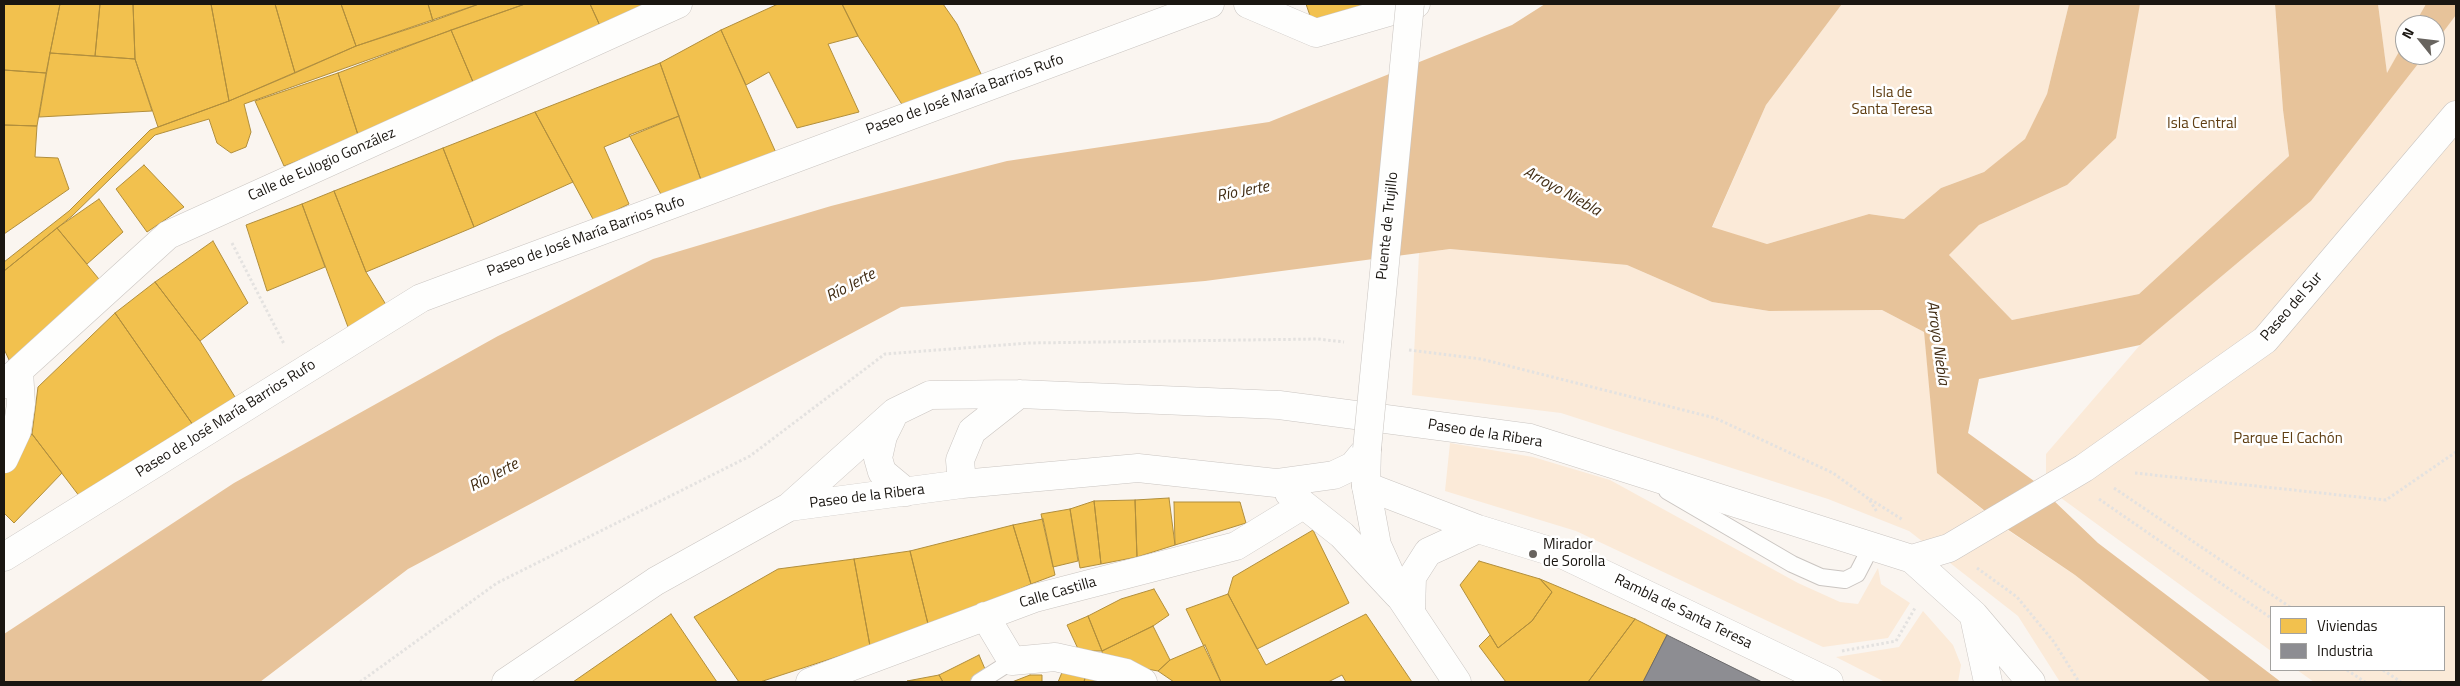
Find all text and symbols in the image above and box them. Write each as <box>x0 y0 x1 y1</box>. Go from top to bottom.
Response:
north arrow <box>2395 15 2445 65</box>
text: N <box>2396 24 2419 42</box>
street label: Paseo de José María Barrios Rufo <box>864 51 1066 139</box>
park label: Isla de Santa Teresa <box>1852 84 1932 119</box>
park label: Isla Central <box>2167 115 2237 133</box>
street label: Calle de Eulogio González <box>246 124 398 206</box>
water label: Arroyo Niebla <box>1520 163 1604 221</box>
street label: Puente de Trujillo <box>1373 171 1403 281</box>
water label: Río Jerte <box>1215 178 1271 206</box>
street label: Paseo de José María Barrios Rufo <box>485 193 687 281</box>
water label: Río Jerte <box>823 265 879 307</box>
street label: Paseo del Sur <box>2257 269 2327 345</box>
water label: Arroyo Niebla <box>1922 299 1952 387</box>
street label: Paseo de José María Barrios Rufo <box>133 356 319 482</box>
street label: Paseo de la Ribera <box>1426 416 1544 452</box>
park label: Parque El Cachón <box>2233 430 2343 448</box>
water label: Río Jerte <box>466 455 522 497</box>
street label: Paseo de la Ribera <box>808 481 926 513</box>
place label: Mirador de Sorolla <box>1543 536 1605 571</box>
marker: Mirador de Sorolla <box>1527 548 1539 560</box>
street label: Rambla de Santa Teresa <box>1611 571 1755 653</box>
street label: Calle Castilla <box>1017 573 1099 613</box>
legend <box>2270 606 2445 671</box>
text: Viviendas <box>2317 614 2378 637</box>
text: Industria <box>2317 639 2373 662</box>

